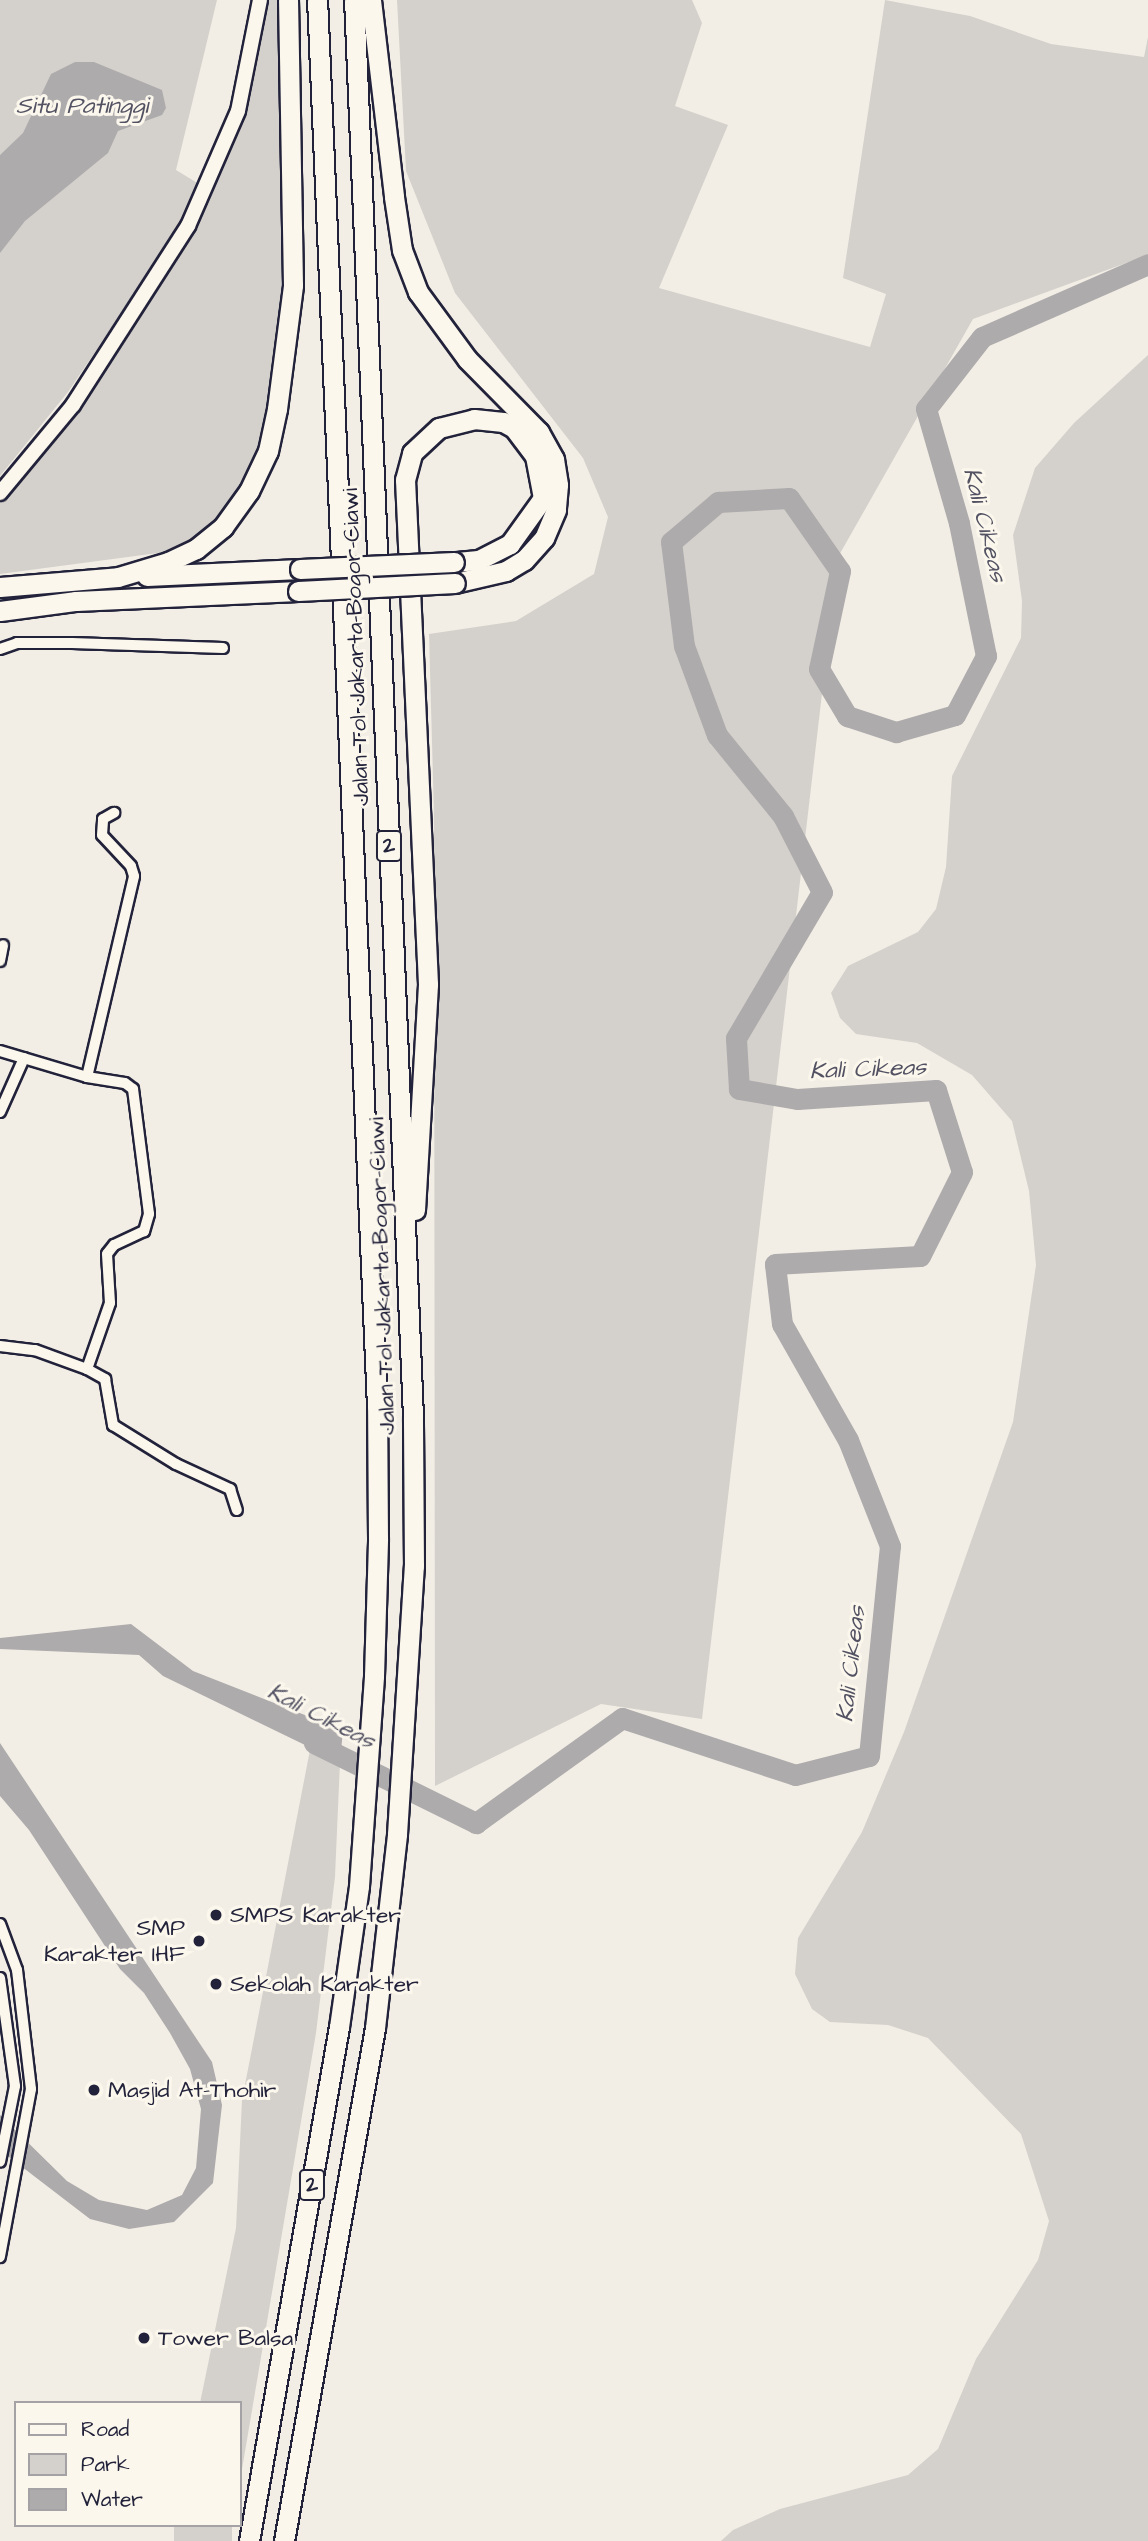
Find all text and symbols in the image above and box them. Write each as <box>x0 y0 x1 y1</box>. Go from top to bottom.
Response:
water label: Situ Patinggi <box>16 93 148 121</box>
water label: Kali Cikeas <box>956 465 1012 585</box>
street label: Jalan Tol Jakarta–Bogor–Ciawi <box>337 488 375 806</box>
road number: 2 <box>375 828 403 864</box>
water label: Kali Cikeas <box>809 1054 927 1086</box>
street label: Jalan Tol Jakarta–Bogor–Ciawi <box>363 1117 401 1435</box>
water label: Kali Cikeas <box>832 1605 872 1723</box>
water label: Kali Cikeas <box>263 1678 379 1756</box>
place label: SMPS Karakter <box>230 1901 401 1929</box>
marker: SMPS Karakter <box>208 1907 224 1923</box>
place label: SMP Karakter IHF <box>44 1914 185 1968</box>
marker: SMP Karakter IHF <box>191 1933 207 1949</box>
place label: Sekolah Karakter <box>230 1970 419 1998</box>
marker: Sekolah Karakter <box>208 1976 224 1992</box>
place label: Masjid At-Thohir <box>108 2076 276 2104</box>
marker: Masjid At-Thohir <box>86 2082 102 2098</box>
road number: 2 <box>298 2168 326 2202</box>
place label: Tower Balsa <box>158 2324 293 2352</box>
marker: Tower Balsa <box>136 2330 152 2346</box>
legend <box>14 2401 242 2527</box>
text: Road <box>81 2415 129 2444</box>
text: Park <box>81 2450 130 2479</box>
text: Water <box>81 2485 143 2514</box>

